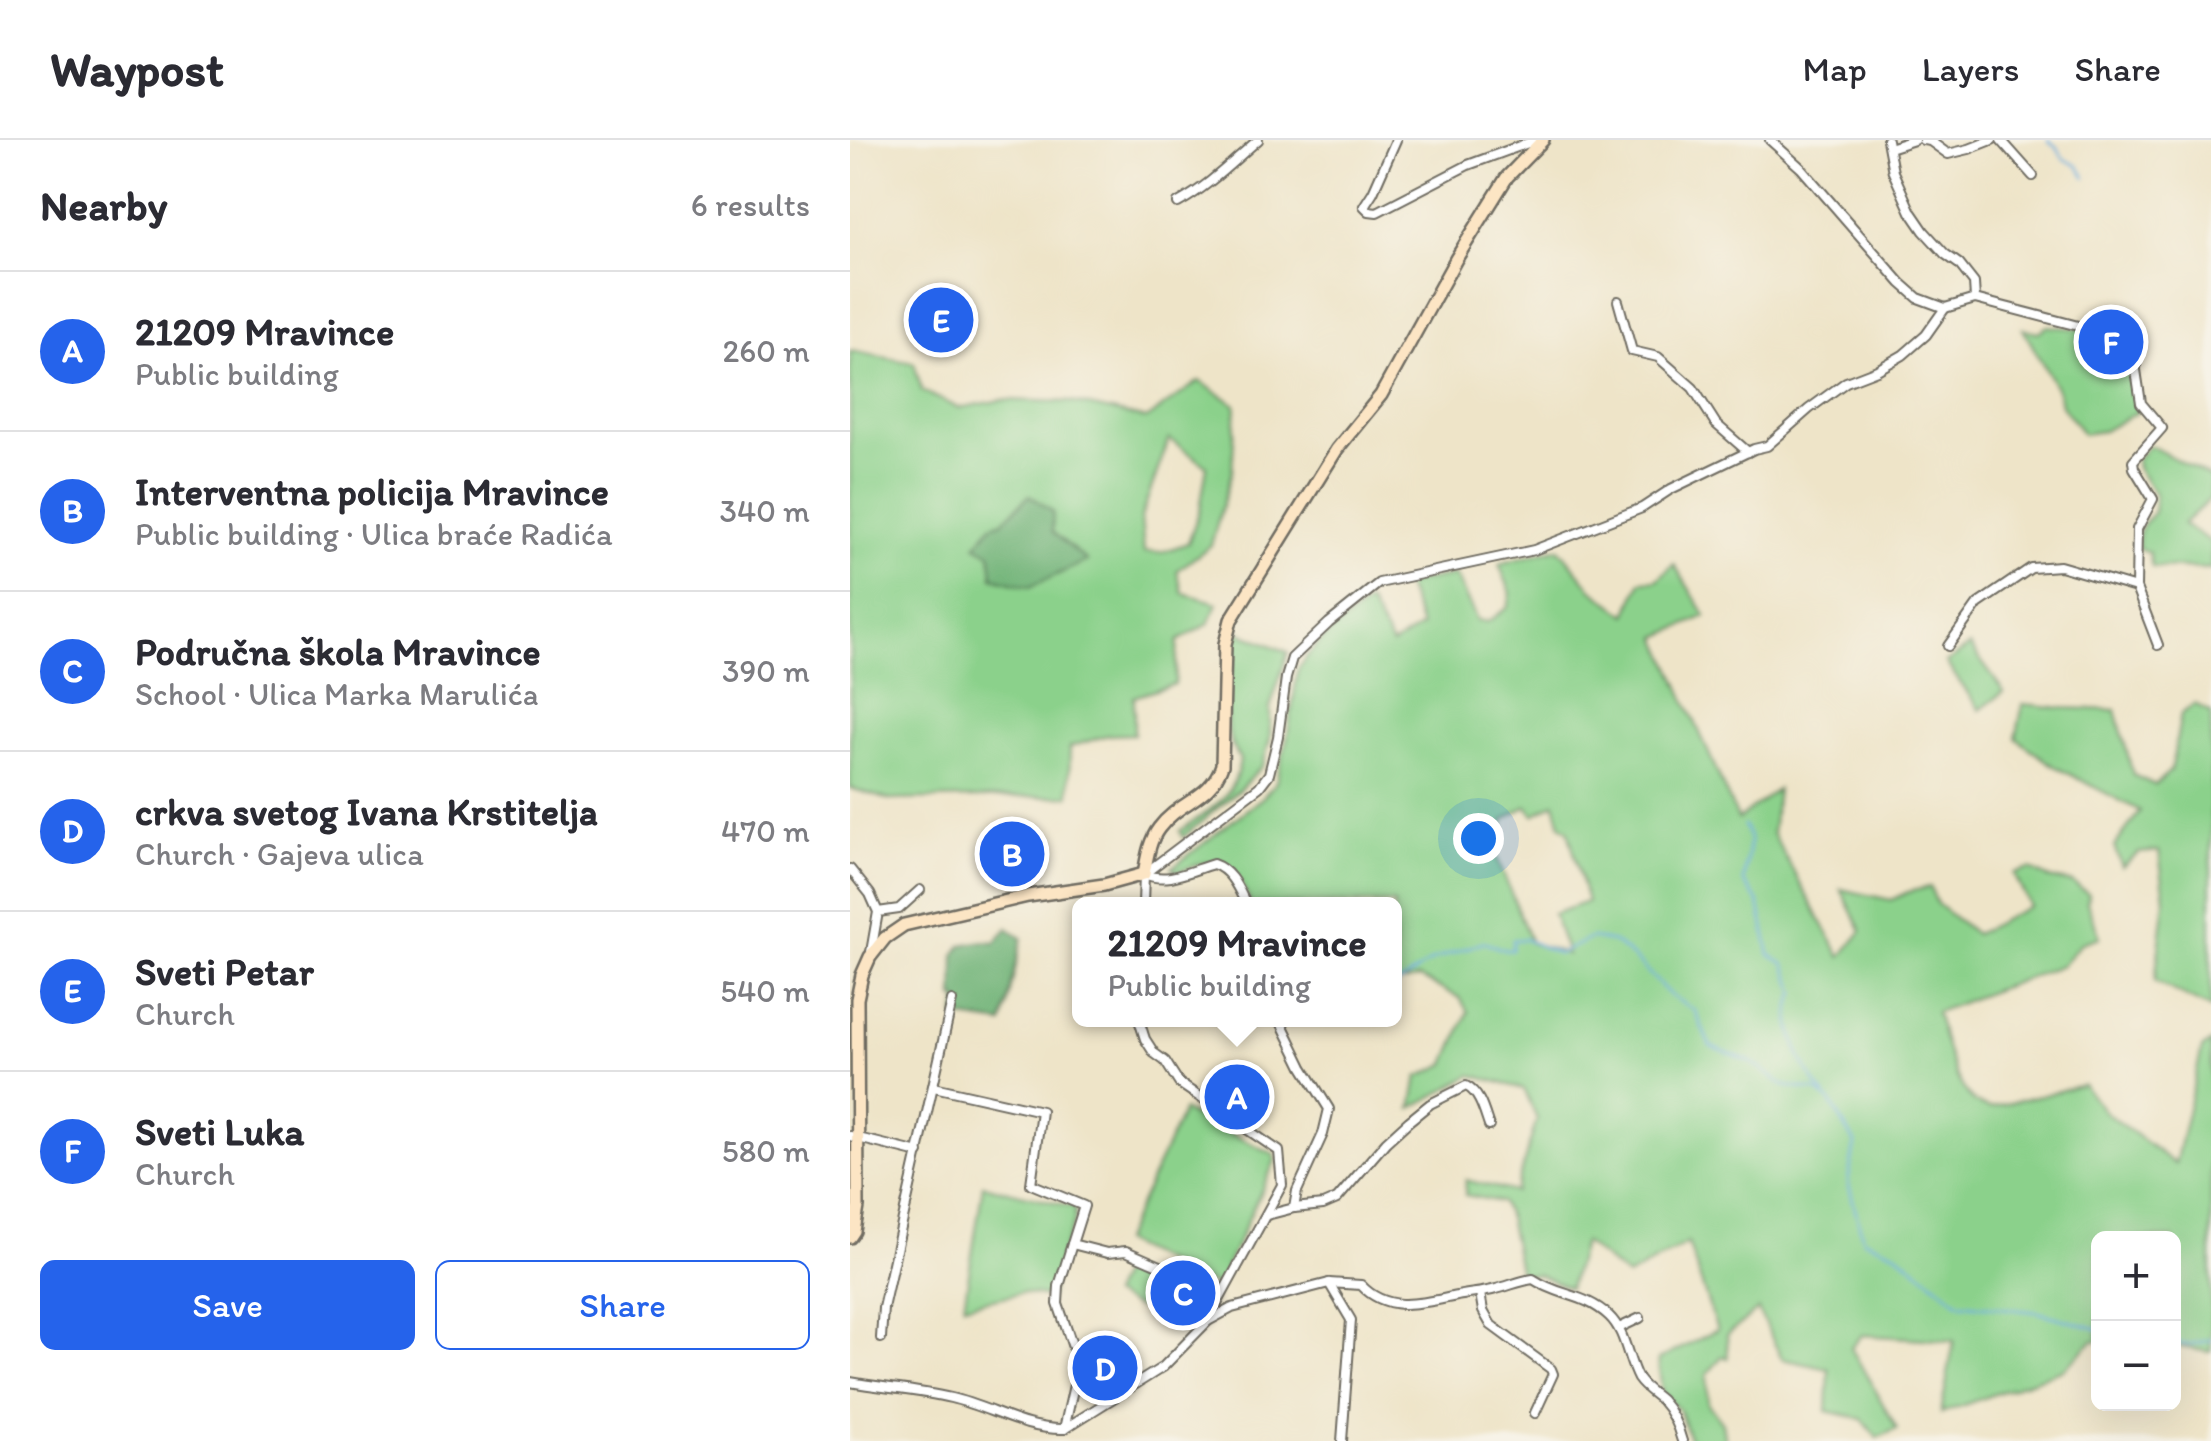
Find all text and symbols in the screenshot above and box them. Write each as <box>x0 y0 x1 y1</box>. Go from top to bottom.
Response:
text: Waypost <box>50 40 224 98</box>
text: Map <box>1803 48 1867 90</box>
text: Layers <box>1922 48 2019 90</box>
text: Share <box>2074 48 2161 90</box>
text: Nearby <box>40 180 167 231</box>
text: 6 results <box>691 186 810 224</box>
pin: E <box>908 282 974 358</box>
pin: F <box>2078 304 2144 380</box>
text: 21209 Mravince <box>135 309 394 355</box>
text: A <box>62 332 83 370</box>
text: 260 m <box>722 332 810 370</box>
text: Public building <box>135 355 339 393</box>
text: Interventna policija Mravince <box>135 469 609 515</box>
text: B <box>62 492 83 530</box>
text: 340 m <box>720 492 810 530</box>
text: Public building · Ulica braće Radića <box>135 515 613 553</box>
text: Područna škola Mravince <box>135 629 541 675</box>
text: C <box>62 652 83 690</box>
text: 390 m <box>722 652 810 690</box>
text: School · Ulica Marka Marulića <box>135 675 538 713</box>
text: crkva svetog Ivana Krstitelja <box>135 789 598 835</box>
text: D <box>62 812 83 850</box>
text: 470 m <box>721 812 810 850</box>
your location <box>1453 813 1504 864</box>
pin: B <box>980 816 1044 892</box>
text: Church · Gajeva ulica <box>135 835 424 873</box>
popup <box>1072 897 1402 1027</box>
text: 21209 Mravince <box>1107 920 1367 966</box>
text: Sveti Petar <box>135 949 314 995</box>
text: Public building <box>1107 966 1311 1004</box>
text: E <box>64 972 81 1010</box>
text: 540 m <box>720 972 810 1010</box>
text: Church <box>135 995 235 1033</box>
pin: A <box>1204 1060 1270 1134</box>
text: Sveti Luka <box>135 1109 304 1155</box>
text: F <box>64 1132 81 1170</box>
text: 580 m <box>722 1132 810 1170</box>
text: Church <box>135 1155 235 1193</box>
map controls <box>2091 1231 2181 1411</box>
button: + <box>2091 1231 2181 1321</box>
pin: C <box>1150 1256 1216 1330</box>
button: Save <box>40 1260 415 1350</box>
button: Share <box>435 1260 810 1350</box>
button: − <box>2091 1321 2181 1411</box>
pin: D <box>1072 1330 1138 1406</box>

